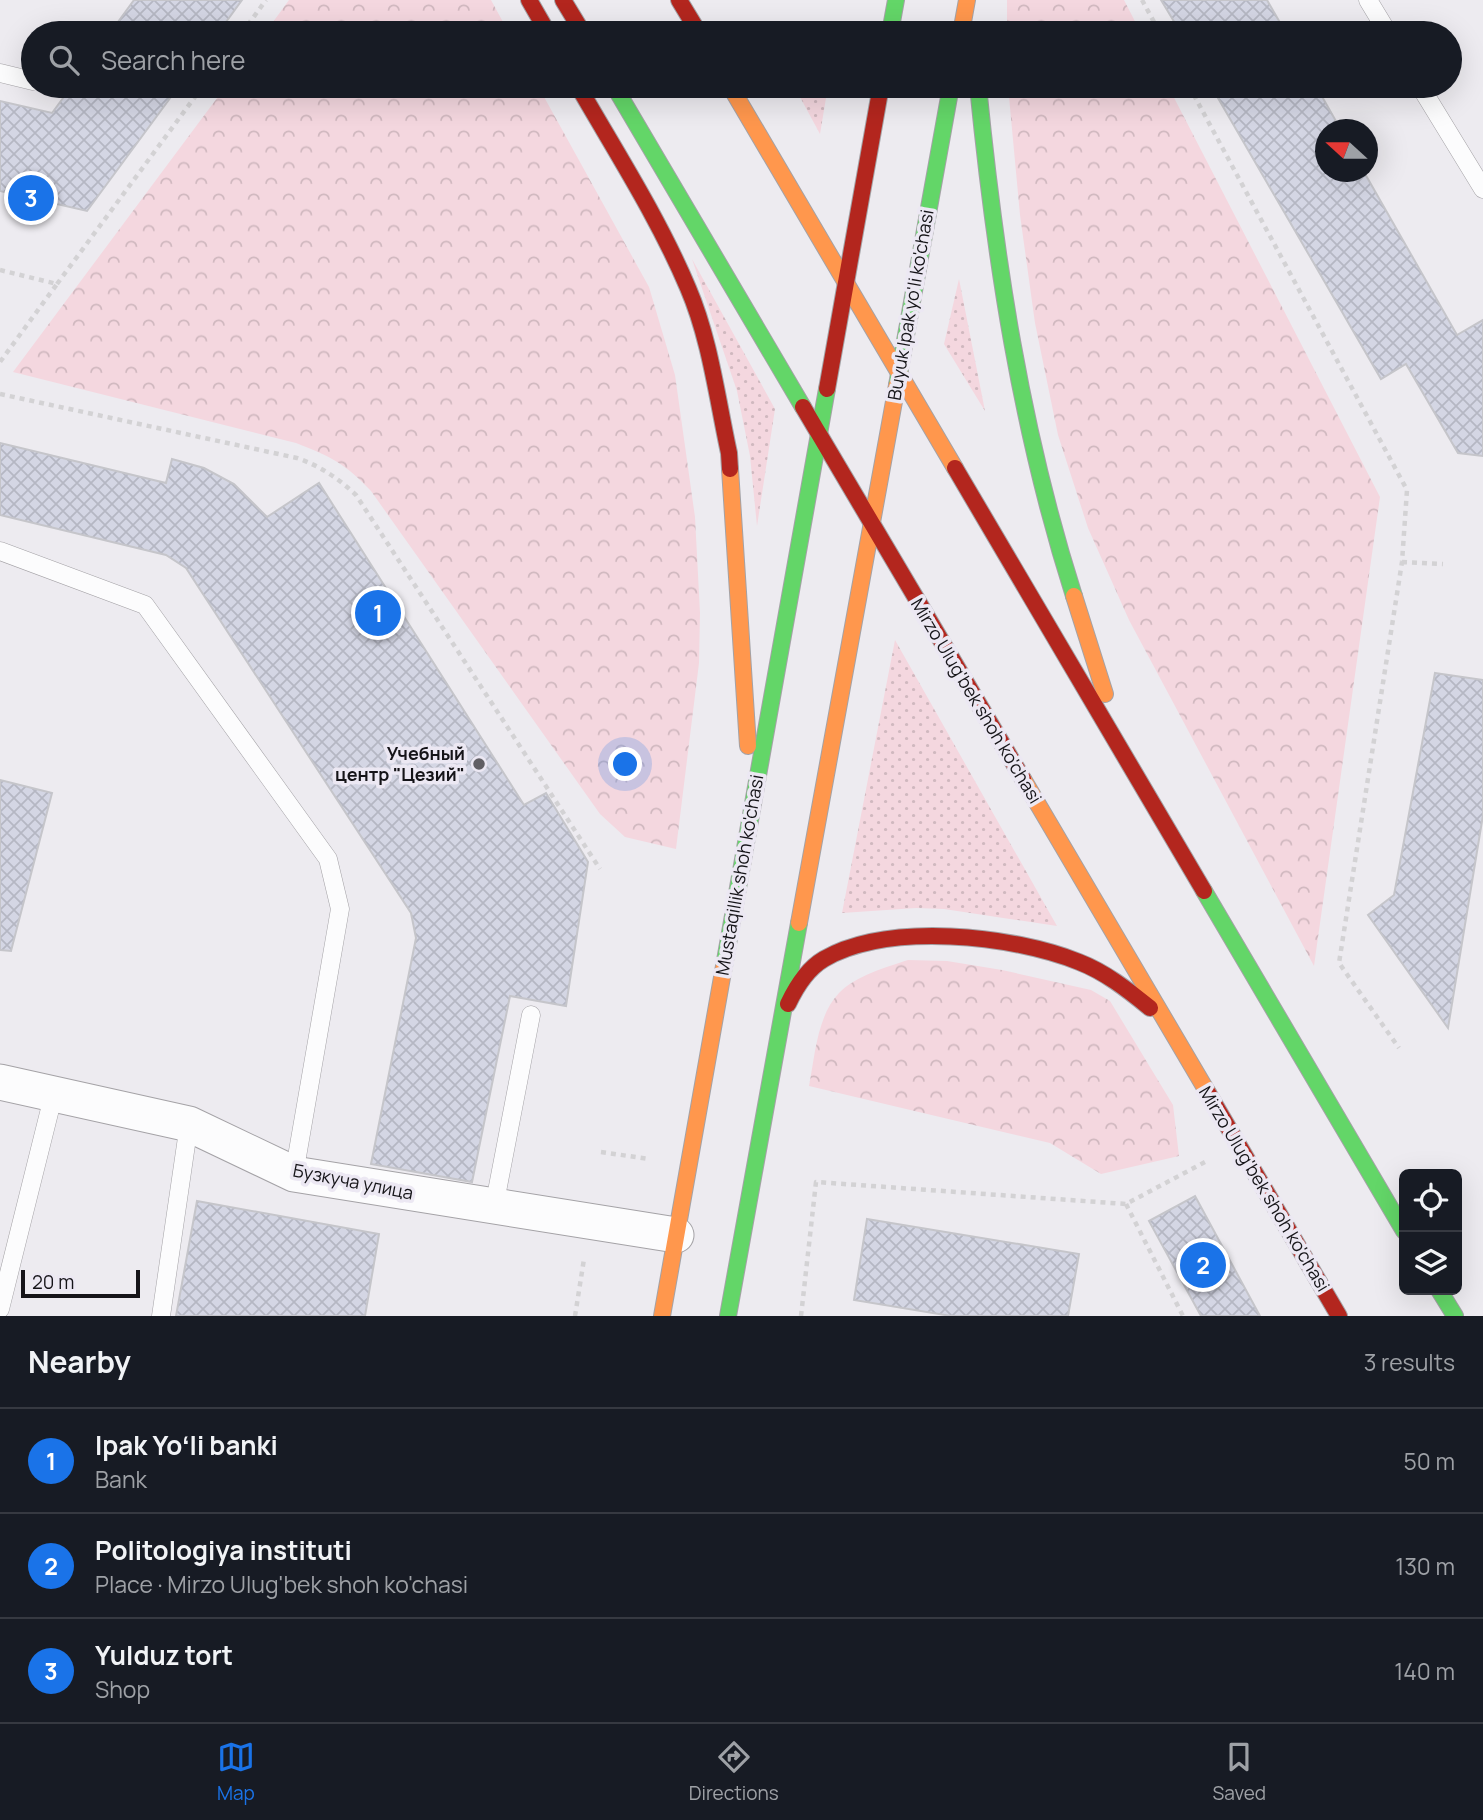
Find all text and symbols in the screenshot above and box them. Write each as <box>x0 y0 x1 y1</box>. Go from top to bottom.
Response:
search box <box>21 21 1462 98</box>
icon: search <box>45 41 83 79</box>
text: Search here <box>101 42 246 78</box>
north arrow <box>1315 119 1378 182</box>
pin: 3 <box>8 172 54 224</box>
street label: Buyuk Ipak yo'li ko'chasi <box>881 208 939 402</box>
pin: 1 <box>355 587 401 639</box>
street label: Mirzo Ulug'bek shoh ko'chasi <box>906 593 1048 808</box>
place label: Учебный центр "Цезий" <box>335 741 465 786</box>
your location <box>608 747 642 781</box>
marker: Учебный центр "Цезий" <box>471 756 487 772</box>
street label: Mustaqillik shoh ko'chasi <box>710 773 768 977</box>
street label: Mirzo Ulug'bek shoh ko'chasi <box>1194 1081 1336 1296</box>
street label: Бузкуча улица <box>291 1158 415 1204</box>
map controls <box>1399 1169 1462 1295</box>
button: locate <box>1399 1169 1462 1232</box>
button: layers <box>1399 1232 1462 1295</box>
pin: 2 <box>1180 1239 1226 1291</box>
scale bar <box>21 1267 140 1299</box>
text: 20 m <box>32 1269 74 1295</box>
text: Nearby <box>28 1341 131 1382</box>
text: 3 results <box>1364 1346 1455 1378</box>
text: Ipak Yoʻli banki <box>95 1427 278 1463</box>
text: 1 <box>46 1445 56 1477</box>
text: 50 m <box>1404 1445 1455 1477</box>
text: Bank <box>95 1463 147 1495</box>
text: Politologiya instituti <box>95 1532 352 1568</box>
text: 2 <box>44 1550 58 1582</box>
text: 130 m <box>1395 1550 1455 1582</box>
text: Place · Mirzo Ulug'bek shoh ko'chasi <box>95 1568 468 1600</box>
text: Yulduz tort <box>95 1637 233 1673</box>
text: 3 <box>44 1655 58 1687</box>
text: 140 m <box>1394 1655 1455 1687</box>
text: Shop <box>95 1673 150 1705</box>
tab: Map <box>217 1738 255 1806</box>
tab: Directions <box>689 1738 779 1806</box>
tab: Saved <box>1213 1738 1266 1806</box>

